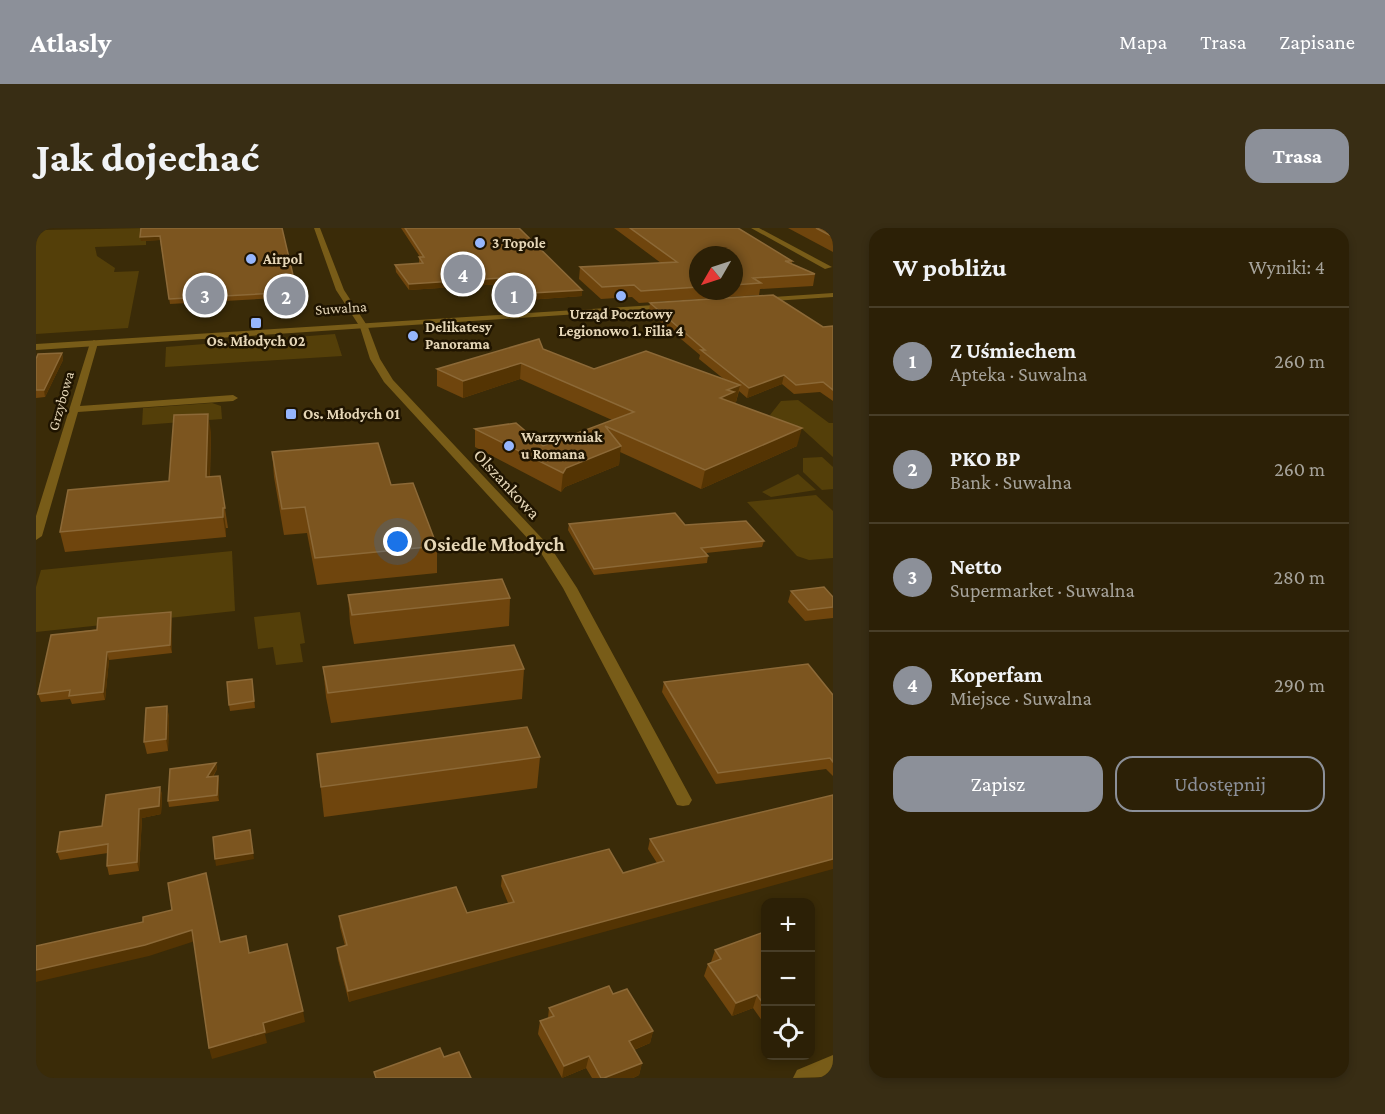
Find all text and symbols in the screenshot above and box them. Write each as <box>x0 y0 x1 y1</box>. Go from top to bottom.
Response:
text: Atlasly <box>30 27 111 58</box>
text: Mapa <box>1119 30 1167 54</box>
text: Trasa <box>1200 30 1246 54</box>
text: Zapisane <box>1279 30 1355 54</box>
button: Trasa <box>1245 129 1349 183</box>
text: Jak dojechać <box>36 133 259 180</box>
place label: 3 Topole <box>492 235 546 251</box>
marker: 3 Topole <box>473 236 487 250</box>
north arrow <box>689 246 743 300</box>
place label: Airpol <box>262 251 303 267</box>
marker: Airpol <box>244 252 258 266</box>
pin: 4 <box>444 252 482 296</box>
text: W pobliżu <box>893 253 1007 282</box>
text: Wyniki: 4 <box>1248 256 1325 278</box>
pin: 3 <box>186 272 224 318</box>
pin: 1 <box>494 272 534 318</box>
pin: 2 <box>266 274 306 318</box>
marker: Urząd Pocztowy Legionowo 1. Filia 4 <box>614 289 628 303</box>
street label: Suwalna <box>315 298 367 318</box>
place label: Urząd Pocztowy Legionowo 1. Filia 4 <box>558 306 684 339</box>
marker: Os. Młodych 02 <box>249 316 263 330</box>
place label: Delikatesy Panorama <box>425 319 493 352</box>
marker: Delikatesy Panorama <box>406 329 420 343</box>
place label: Os. Młodych 02 <box>207 333 306 349</box>
text: Z Uśmiechem <box>950 338 1076 363</box>
text: 1 <box>909 350 916 372</box>
text: 260 m <box>1274 350 1325 372</box>
text: Apteka · Suwalna <box>950 363 1087 385</box>
street label: Grzybowa <box>45 369 78 433</box>
place label: Os. Młodych 01 <box>303 406 400 422</box>
marker: Os. Młodych 01 <box>284 407 298 421</box>
place label: Warzywniak u Romana <box>520 429 603 462</box>
marker: Warzywniak u Romana <box>502 439 516 453</box>
street label: Olszankowa <box>470 445 544 523</box>
text: PKO BP <box>950 446 1021 471</box>
text: 2 <box>907 458 918 480</box>
text: 260 m <box>1274 458 1325 480</box>
text: Bank · Suwalna <box>950 471 1072 493</box>
your location <box>383 527 412 556</box>
district label: Osiedle Młodych <box>423 533 565 555</box>
text: Netto <box>950 554 1002 579</box>
text: 3 <box>908 566 917 588</box>
text: 280 m <box>1274 566 1325 588</box>
text: Supermarket · Suwalna <box>950 579 1135 601</box>
text: Koperfam <box>950 662 1043 687</box>
text: 4 <box>907 674 918 696</box>
text: 290 m <box>1274 674 1325 696</box>
text: Miejsce · Suwalna <box>950 687 1092 709</box>
button: Zapisz <box>893 756 1103 812</box>
button: Udostępnij <box>1115 756 1325 812</box>
map controls <box>761 898 815 1060</box>
button: + <box>761 898 815 952</box>
button: − <box>761 952 815 1006</box>
button: locate <box>761 1006 815 1060</box>

